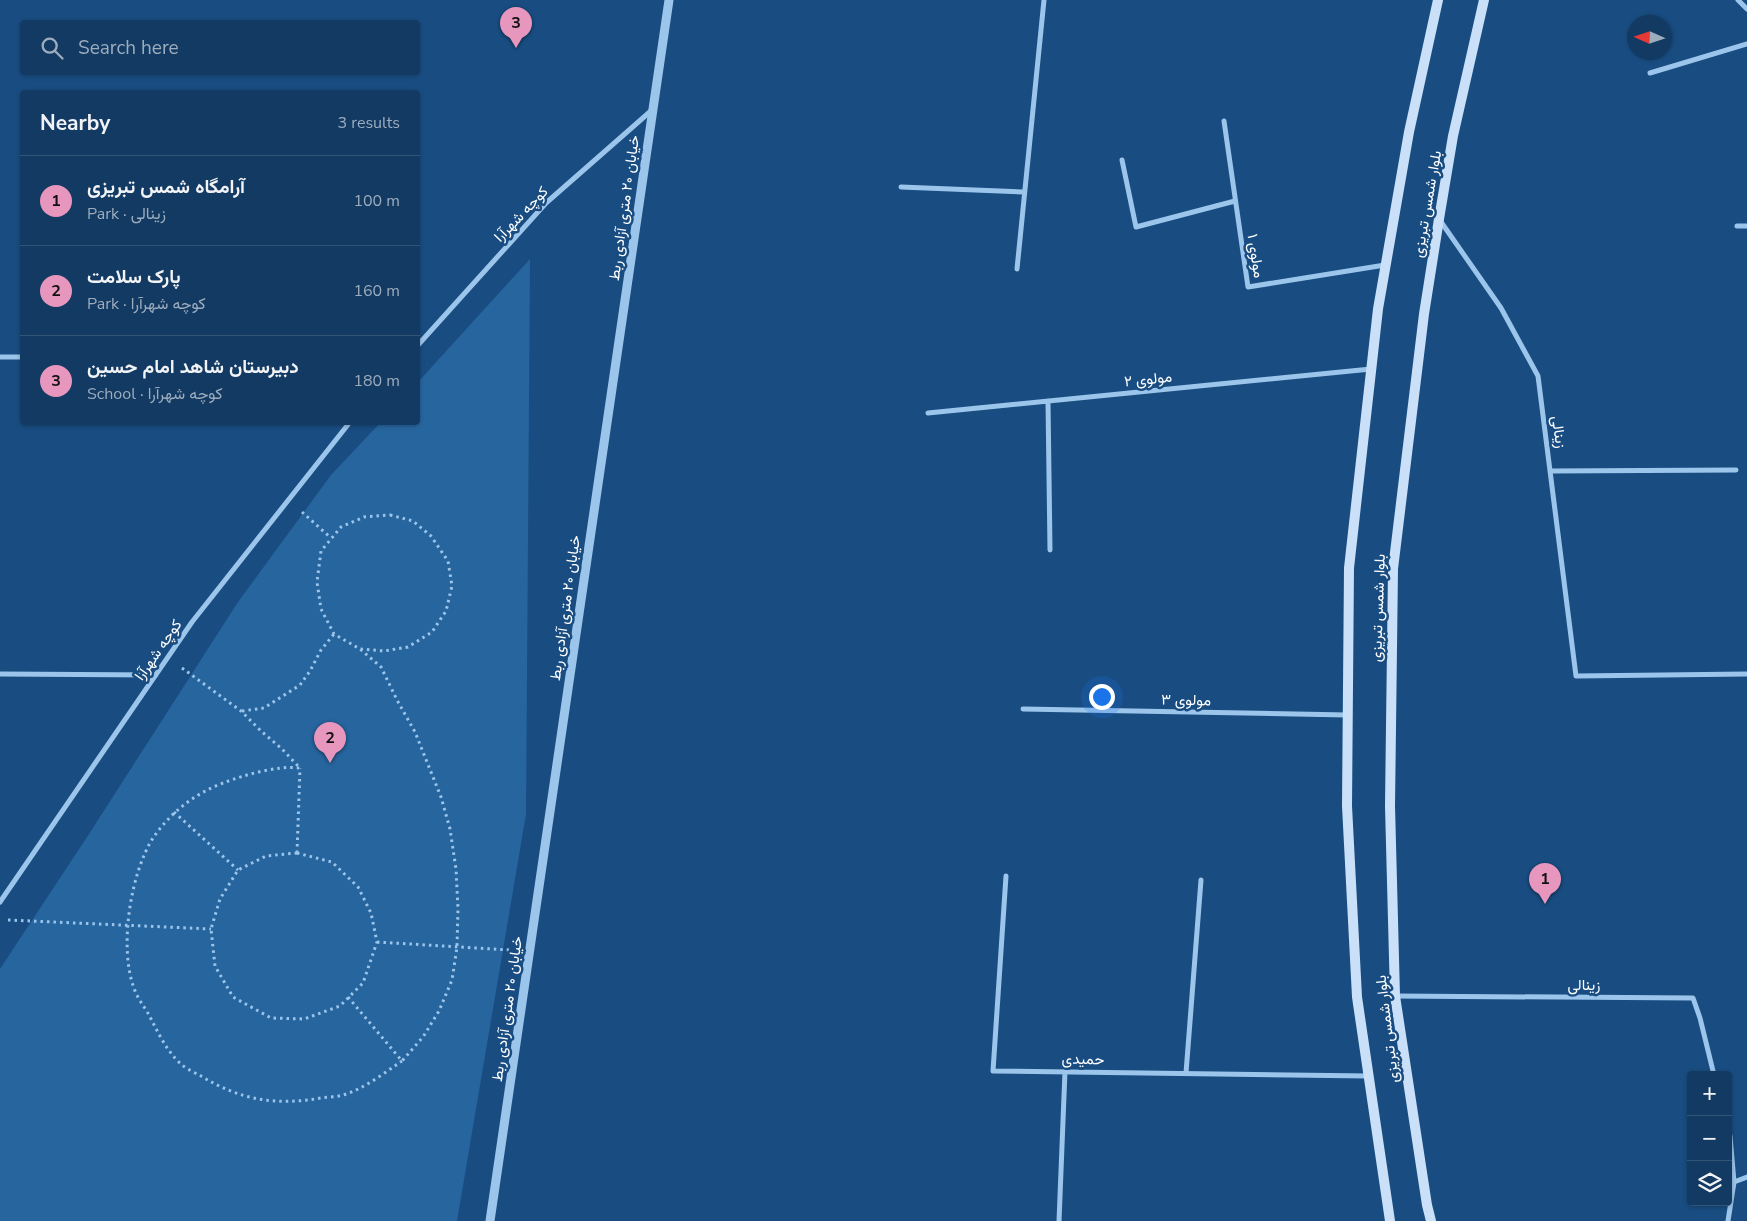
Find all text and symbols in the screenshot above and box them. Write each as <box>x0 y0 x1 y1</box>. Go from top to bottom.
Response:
pin: 3 <box>500 7 532 48</box>
north arrow <box>1627 15 1672 60</box>
search box <box>20 20 420 75</box>
icon: search <box>38 34 66 62</box>
text: Search here <box>78 35 179 61</box>
text: Nearby <box>40 109 110 137</box>
text: 3 results <box>338 112 400 134</box>
street label: خیابان ۲۰ متری آزادی ربط <box>604 134 644 282</box>
street label: بلوار شمس تبریزی <box>1408 149 1446 259</box>
text: آرامگاه شمس تبریزی <box>87 174 245 200</box>
street label: کوچه شهرآرا <box>489 182 553 246</box>
text: 1 <box>51 190 61 212</box>
text: 100 m <box>353 190 400 212</box>
text: Park · زینالی <box>87 203 166 225</box>
street label: مولوی ۱ <box>1243 232 1269 280</box>
text: پارک سلامت <box>87 264 181 290</box>
text: 2 <box>51 280 61 302</box>
text: 160 m <box>353 280 400 302</box>
text: Park · کوچه شهرآرا <box>87 293 206 315</box>
text: دبیرستان شاهد امام حسین <box>87 354 299 380</box>
street label: مولوی ۲ <box>1123 367 1173 391</box>
text: 3 <box>51 370 61 392</box>
text: 180 m <box>353 370 400 392</box>
text: School · کوچه شهرآرا <box>87 383 223 405</box>
street label: زینالی <box>1547 414 1571 450</box>
street label: خیابان ۲۰ متری آزادی ربط <box>545 534 585 682</box>
street label: بلوار شمس تبریزی <box>1366 554 1390 662</box>
street label: کوچه شهرآرا <box>130 615 187 684</box>
your location <box>1089 684 1115 710</box>
street label: مولوی ۳ <box>1161 690 1211 710</box>
pin: 2 <box>314 722 346 763</box>
pin: 1 <box>1529 863 1561 904</box>
street label: خیابان ۲۰ متری آزادی ربط <box>487 935 527 1083</box>
street label: بلوار شمس تبریزی <box>1370 974 1404 1084</box>
street label: زینالی <box>1568 975 1600 995</box>
street label: حمیدی <box>1062 1049 1104 1069</box>
map controls <box>1687 1071 1732 1206</box>
button: + <box>1687 1071 1732 1116</box>
button: − <box>1687 1116 1732 1161</box>
button: layers <box>1687 1161 1732 1206</box>

